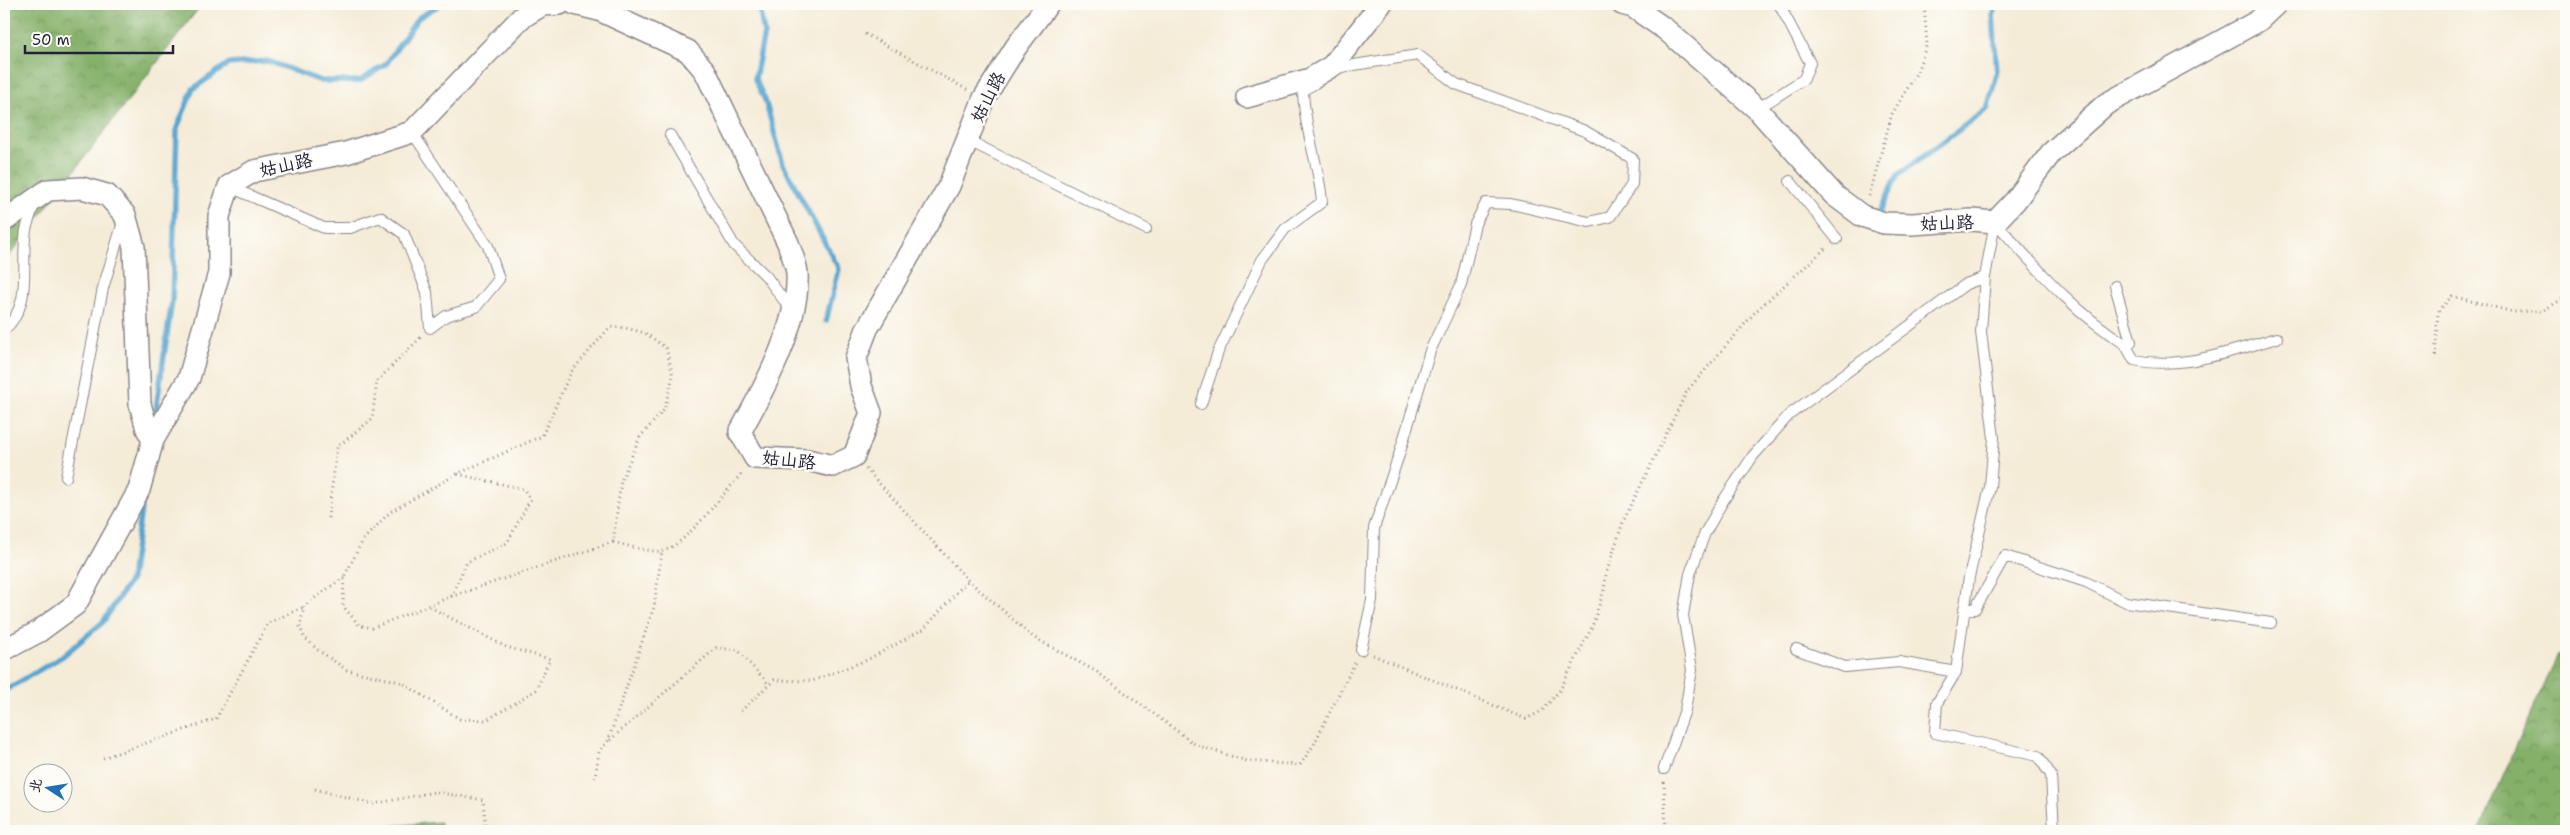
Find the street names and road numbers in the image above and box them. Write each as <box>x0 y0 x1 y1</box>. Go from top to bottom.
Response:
street label: 姑山路 <box>965 67 1011 127</box>
street label: 姑山路 <box>257 148 315 182</box>
street label: 姑山路 <box>1920 210 1974 236</box>
street label: 姑山路 <box>761 445 817 475</box>

